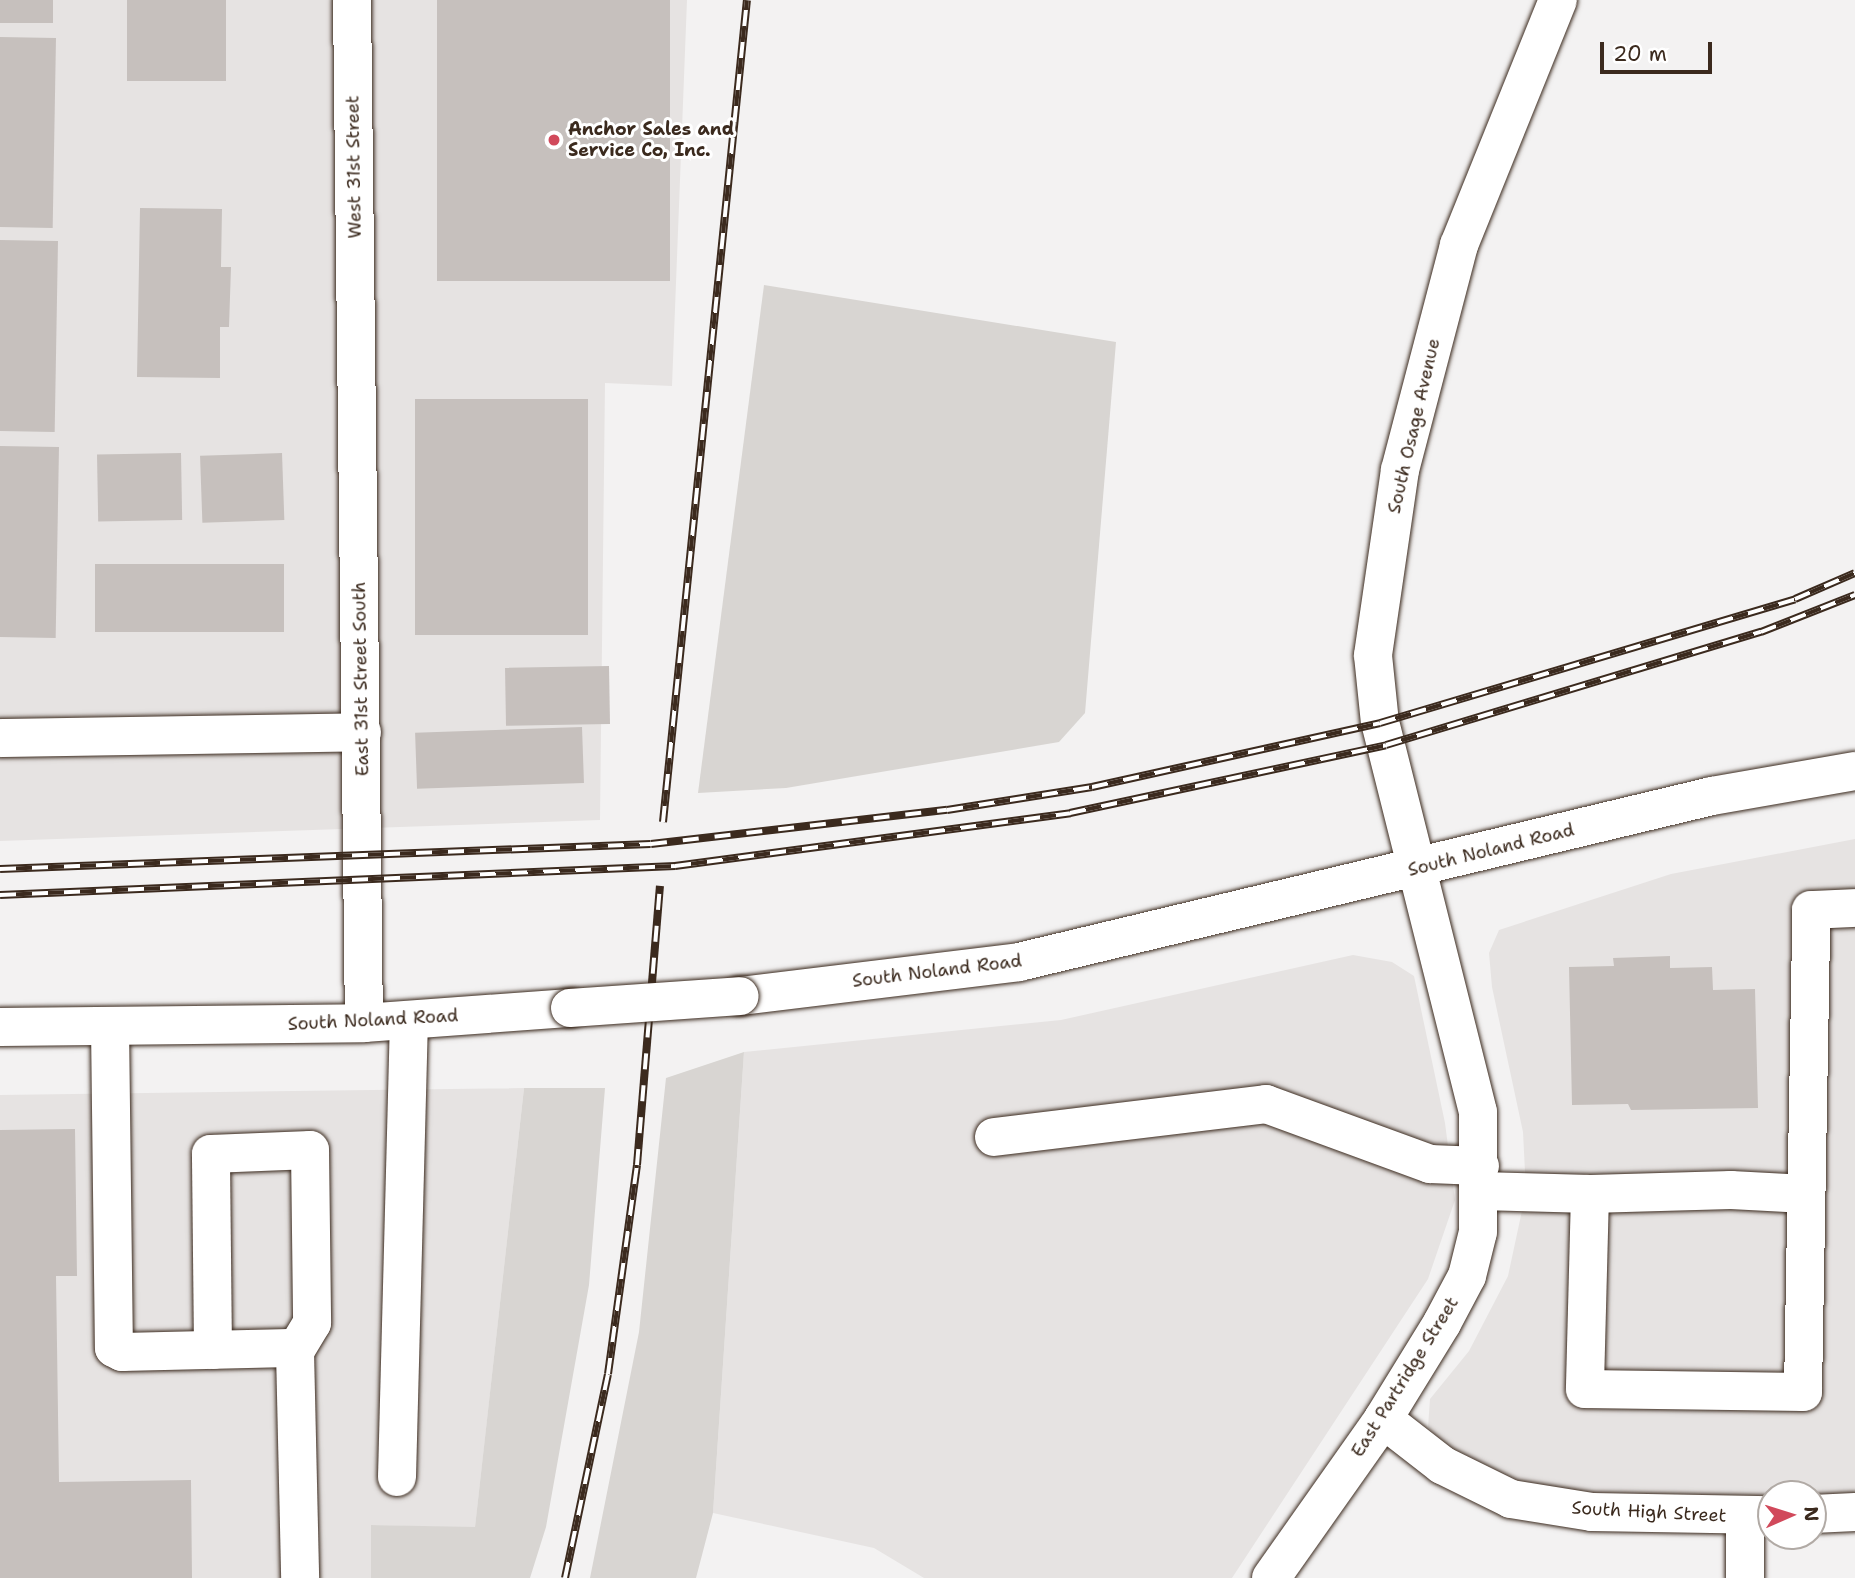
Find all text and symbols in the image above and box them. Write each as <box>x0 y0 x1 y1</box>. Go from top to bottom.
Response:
scale bar <box>1603 28 1715 72</box>
text: 20 m <box>1613 40 1667 68</box>
street label: West 31st Street <box>342 95 366 239</box>
place label: Anchor Sales and Service Co, Inc. <box>568 119 734 162</box>
marker: Anchor Sales and Service Co, Inc. <box>546 132 562 148</box>
street label: South Osage Avenue <box>1383 336 1445 516</box>
street label: East 31st Street South <box>349 582 373 776</box>
street label: South Noland Road <box>1406 819 1576 881</box>
street label: South Noland Road <box>851 950 1023 992</box>
street label: South Noland Road <box>287 1005 459 1035</box>
street label: East Partridge Street <box>1347 1293 1463 1461</box>
north arrow <box>1757 1480 1827 1550</box>
street label: South High Street <box>1571 1497 1727 1527</box>
text: N <box>1799 1506 1824 1522</box>

